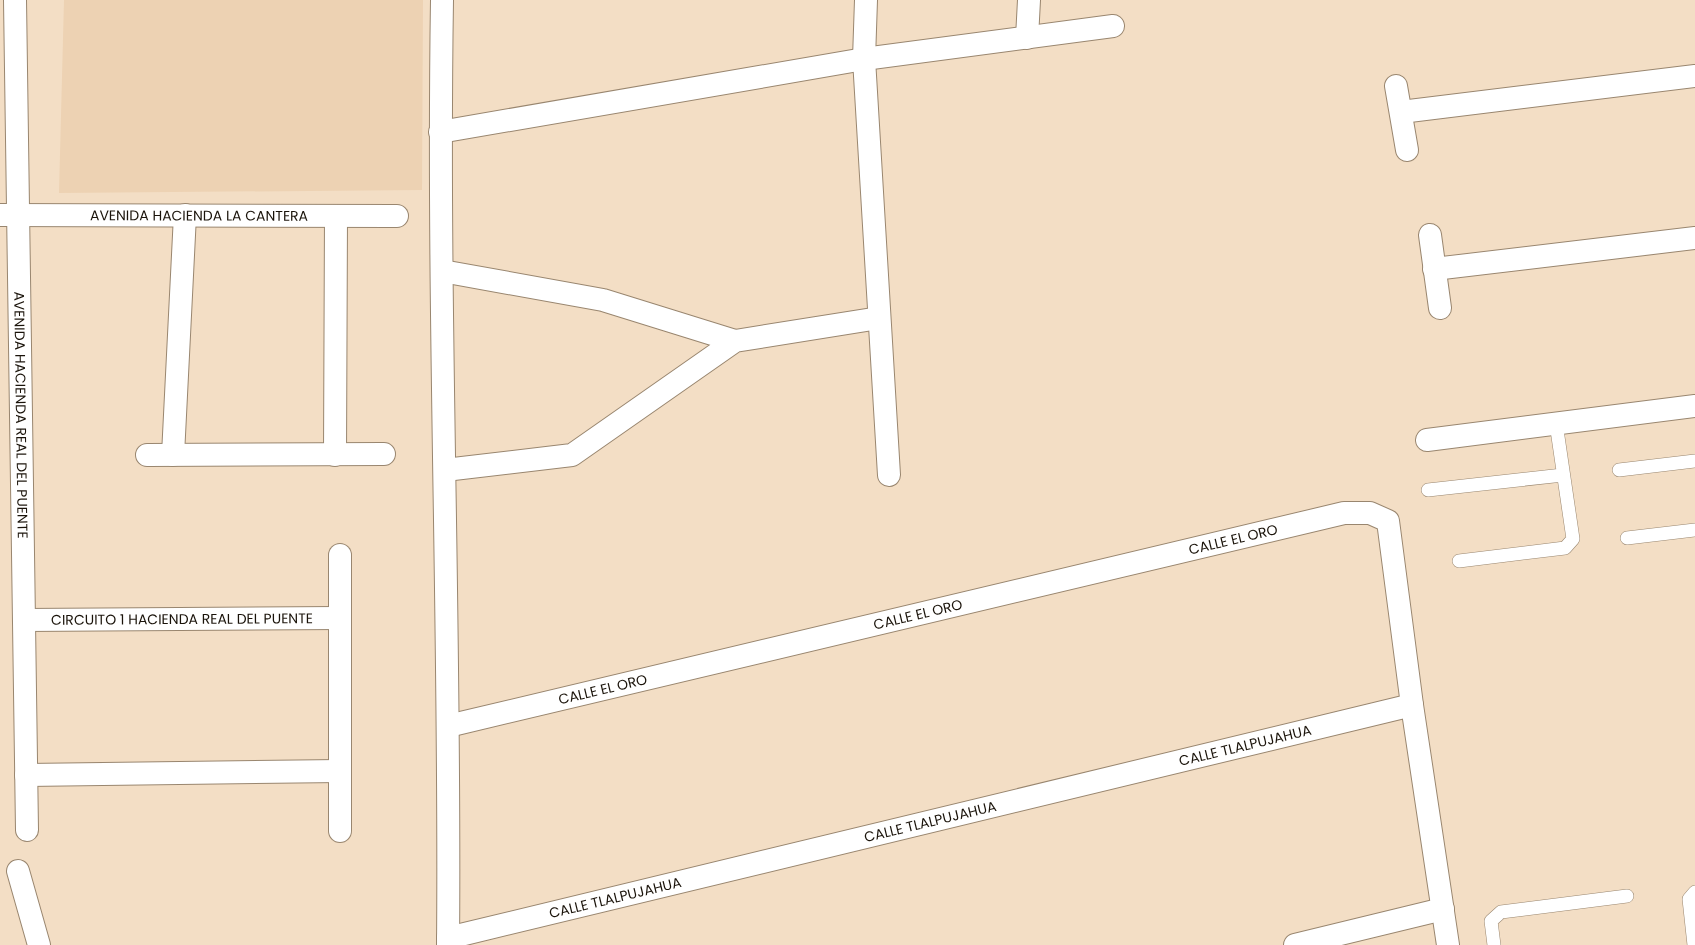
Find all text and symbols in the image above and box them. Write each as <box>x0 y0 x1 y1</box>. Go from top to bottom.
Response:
street label: AVENIDA HACIENDA LA CANTERA <box>90 205 308 226</box>
street label: AVENIDA HACIENDA REAL DEL PUENTE <box>9 291 33 539</box>
street label: CALLE EL ORO <box>1187 519 1280 560</box>
street label: CALLE EL ORO <box>871 594 964 635</box>
street label: CIRCUITO 1 HACIENDA REAL DEL PUENTE <box>51 608 313 630</box>
street label: CALLE EL ORO <box>556 669 649 709</box>
street label: CALLE TLALPUJAHUA <box>1177 720 1313 771</box>
street label: CALLE TLALPUJAHUA <box>862 796 998 847</box>
street label: CALLE TLALPUJAHUA <box>547 872 683 923</box>

